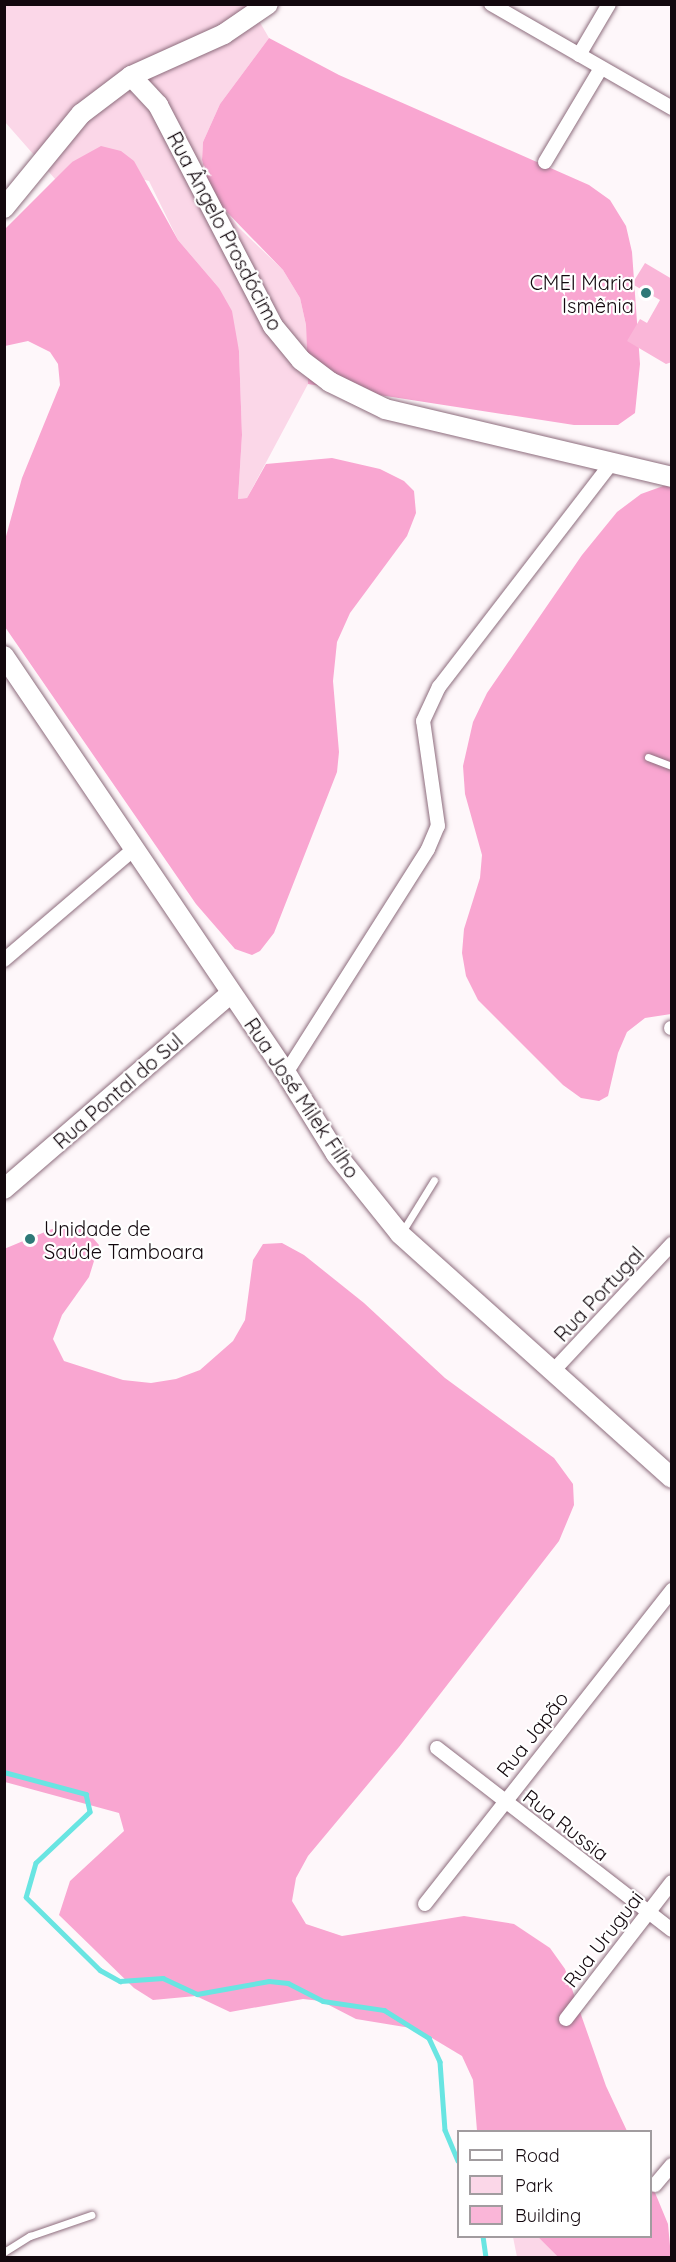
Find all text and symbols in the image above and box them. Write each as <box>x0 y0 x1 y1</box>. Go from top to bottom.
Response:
street label: Rua Ângelo Prosdócimo <box>162 127 288 335</box>
place label: CMEI Maria Ismênia <box>530 270 634 317</box>
marker: CMEI Maria Ismênia <box>639 286 653 300</box>
street label: Rua José Milek Filho <box>239 1013 365 1183</box>
street label: Rua Pontal do Sul <box>48 1028 188 1154</box>
place label: Unidade de Saúde Tamboara <box>44 1216 204 1263</box>
marker: Unidade de Saúde Tamboara <box>21 1230 39 1248</box>
street label: Rua Portugal <box>549 1242 649 1346</box>
street label: Rua Japão <box>491 1686 573 1782</box>
street label: Rua Russia <box>518 1784 614 1866</box>
street label: Rua Uruguai <box>558 1886 648 1992</box>
legend <box>457 2130 652 2238</box>
text: Road <box>515 2144 560 2167</box>
text: Park <box>515 2174 553 2197</box>
text: Building <box>515 2204 581 2227</box>

